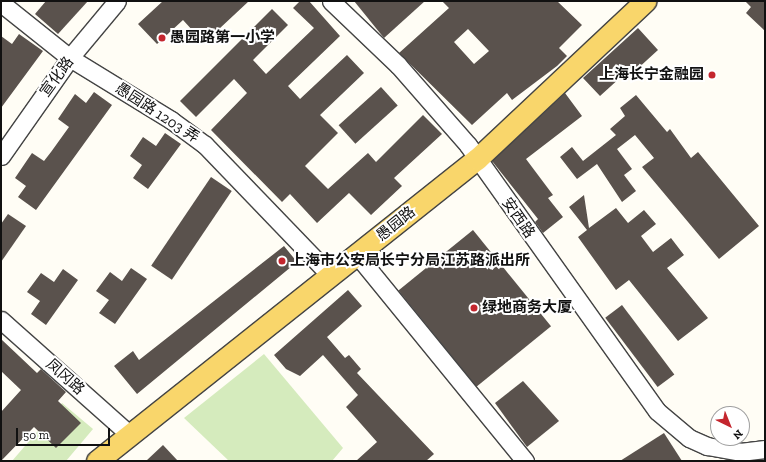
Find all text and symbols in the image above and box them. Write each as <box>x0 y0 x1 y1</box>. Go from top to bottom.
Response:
place label: 愚园路第一小学 <box>170 29 275 47</box>
marker: 愚园路第一小学 <box>157 33 167 43</box>
street label: 宣化路 <box>36 54 78 100</box>
place label: 上海长宁金融园 <box>599 66 704 84</box>
marker: 上海长宁金融园 <box>707 70 717 80</box>
street label: 愚园路 1203 弄 <box>112 79 202 147</box>
street label: 安西路 <box>498 194 538 242</box>
street label: 愚园路 <box>373 203 419 245</box>
place label: 上海市公安局长宁分局江苏路派出所 <box>290 252 530 270</box>
marker: 上海市公安局长宁分局江苏路派出所 <box>277 256 287 266</box>
place label: 绿地商务大厦 <box>482 299 572 317</box>
marker: 绿地商务大厦 <box>469 303 479 313</box>
street label: 凤冈路 <box>42 355 88 399</box>
north arrow <box>710 406 750 446</box>
scale bar <box>18 420 112 446</box>
text: N <box>730 427 745 442</box>
text: 50 m <box>23 428 49 442</box>

